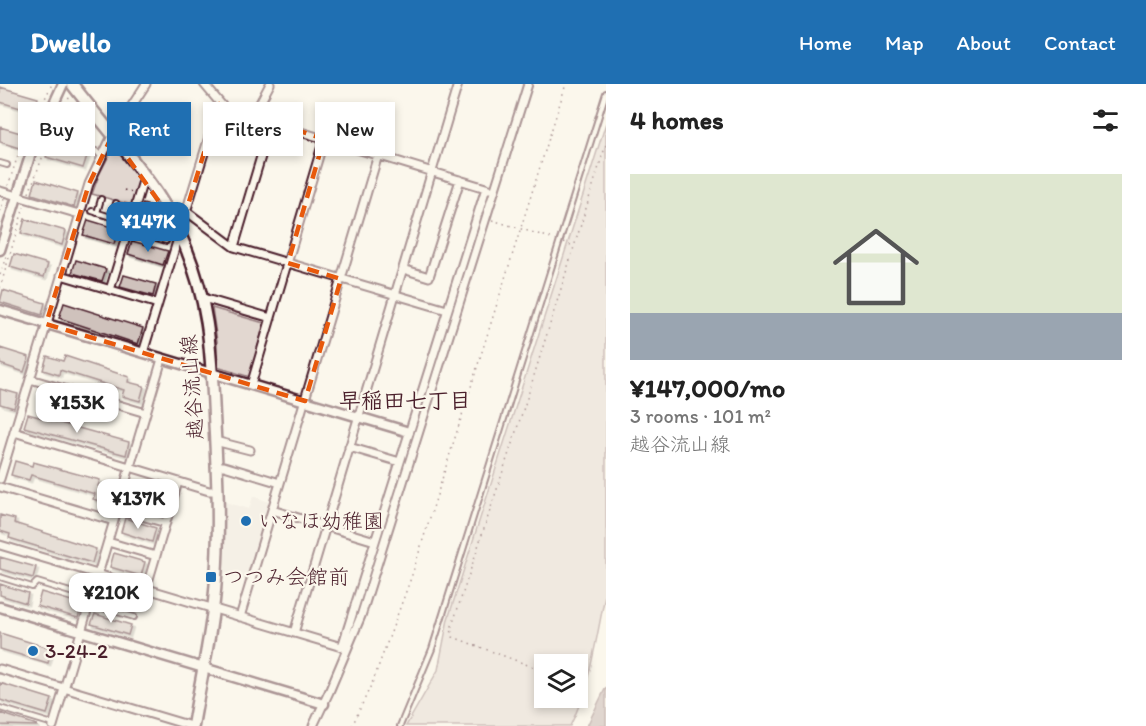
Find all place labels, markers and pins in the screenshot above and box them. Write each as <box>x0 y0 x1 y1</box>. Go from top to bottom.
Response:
pin: ¥147K <box>106 202 190 253</box>
pin: ¥153K <box>35 383 119 434</box>
pin: ¥137K <box>96 479 180 530</box>
place label: いなほ幼稚園 <box>258 508 384 533</box>
marker: いなほ幼稚園 <box>239 514 253 528</box>
place label: つつみ会館前 <box>223 564 349 589</box>
marker: つつみ会館前 <box>204 570 218 584</box>
pin: ¥210K <box>69 573 153 624</box>
place label: 3-24-2 <box>45 638 108 663</box>
marker: 3-24-2 <box>26 644 40 658</box>

